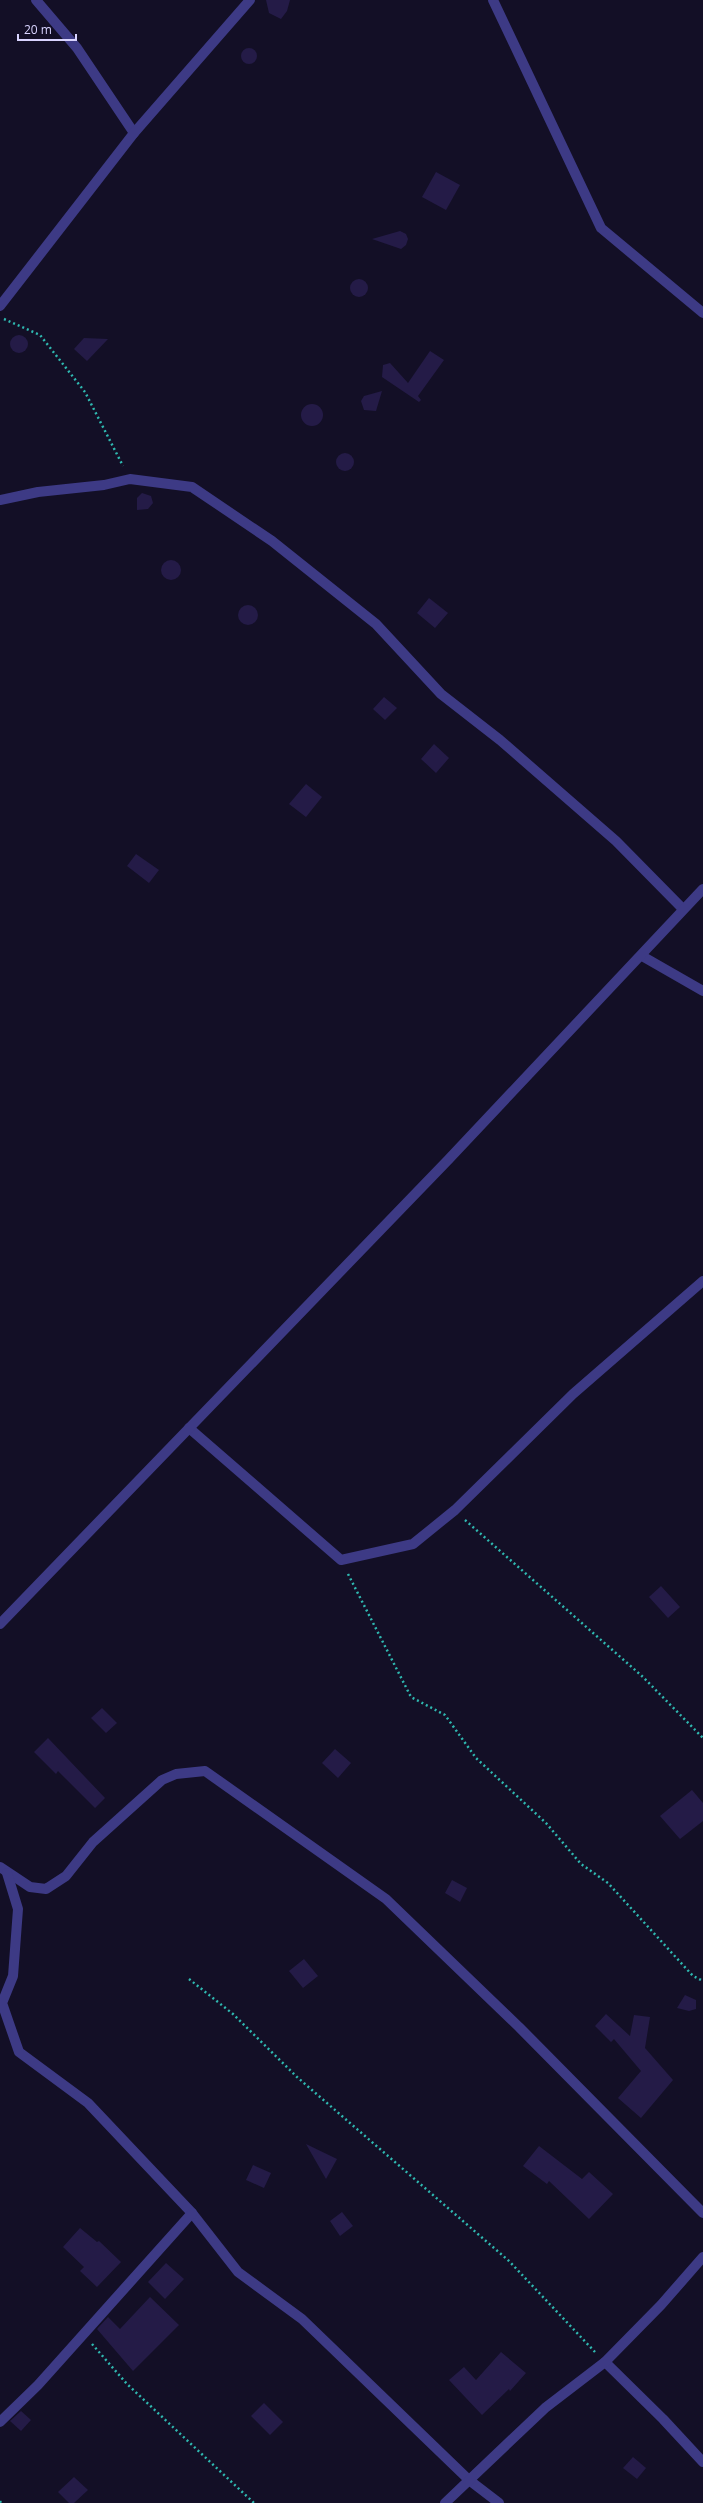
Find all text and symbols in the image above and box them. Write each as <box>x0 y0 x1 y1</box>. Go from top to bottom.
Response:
scale bar <box>18 16 76 42</box>
text: 20 m <box>24 21 52 38</box>

